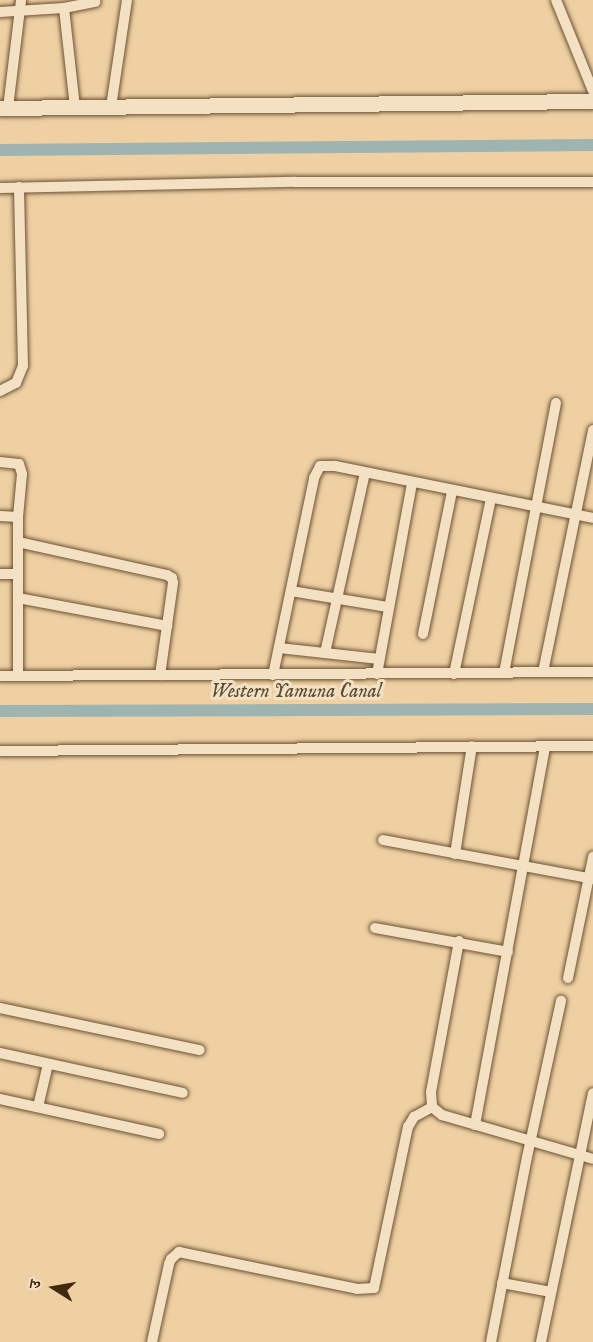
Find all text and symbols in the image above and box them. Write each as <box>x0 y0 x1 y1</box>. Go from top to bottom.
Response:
water label: Western Yamuna Canal <box>211 679 381 703</box>
north arrow <box>24 1258 84 1318</box>
text: उ <box>26 1279 47 1290</box>

